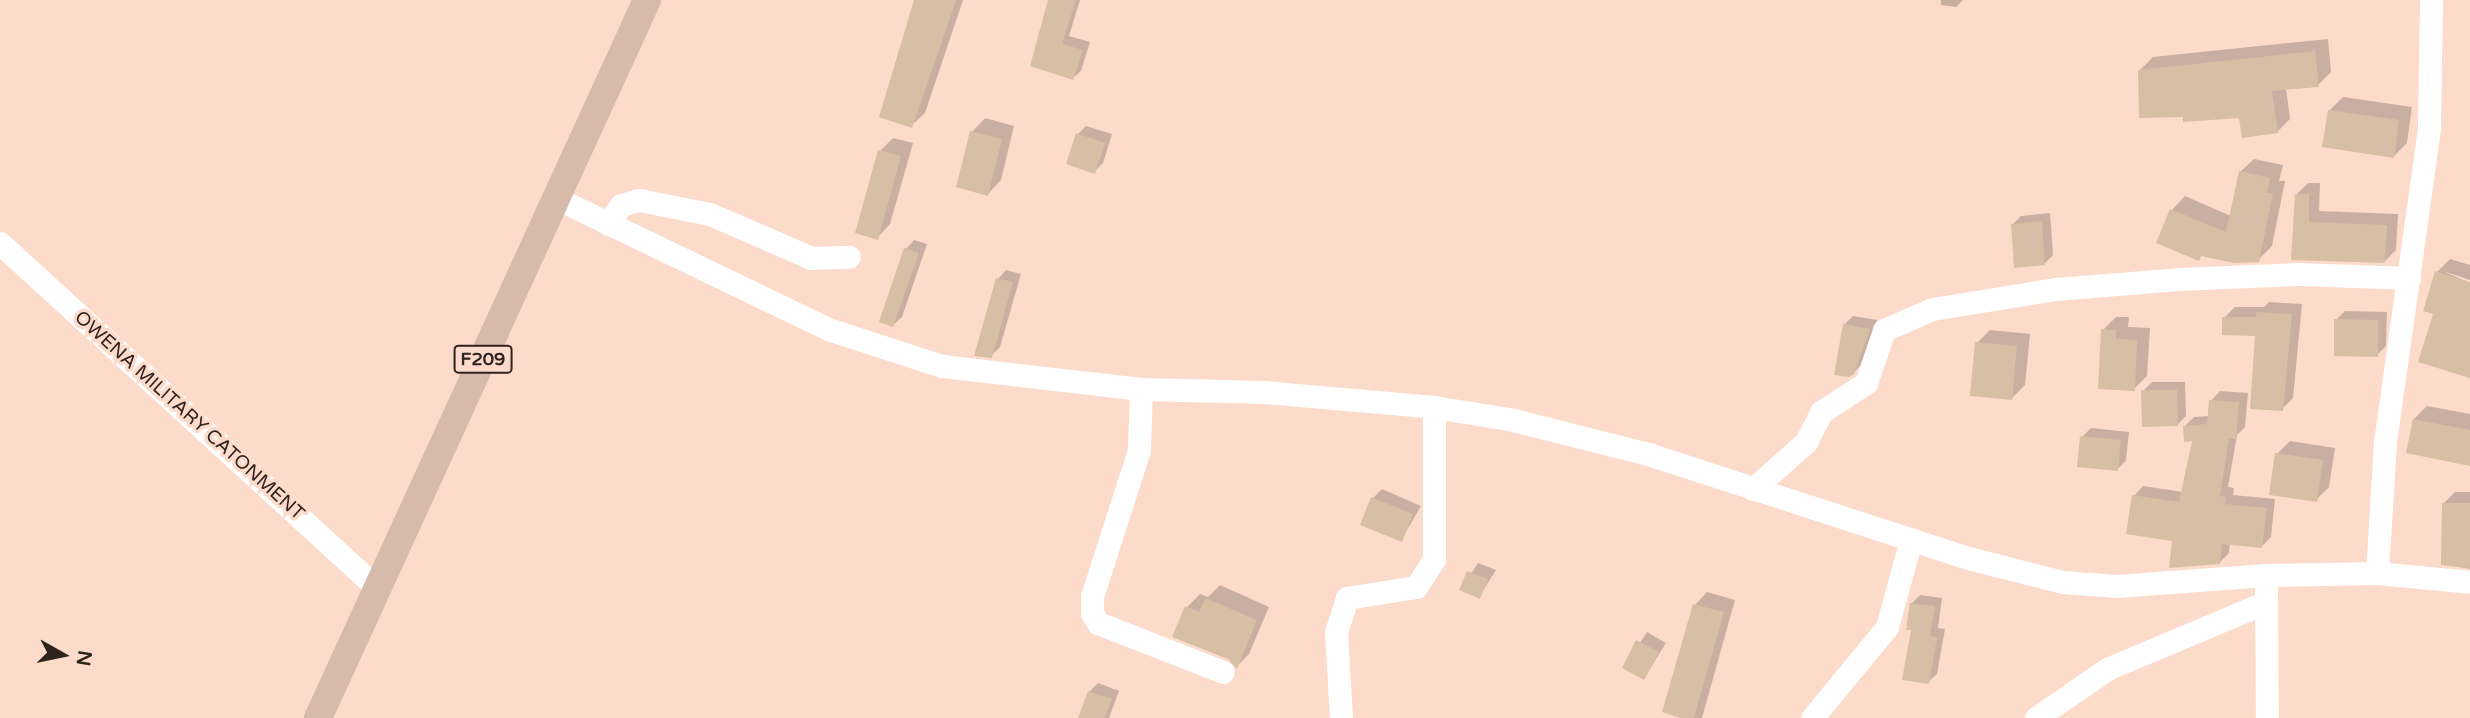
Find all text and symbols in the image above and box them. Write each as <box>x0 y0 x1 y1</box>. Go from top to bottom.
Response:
street label: OWENA MILITARY CATONMENT <box>69 307 309 525</box>
road number: F209 <box>453 344 513 374</box>
north arrow <box>28 620 98 690</box>
text: N <box>72 649 96 668</box>

